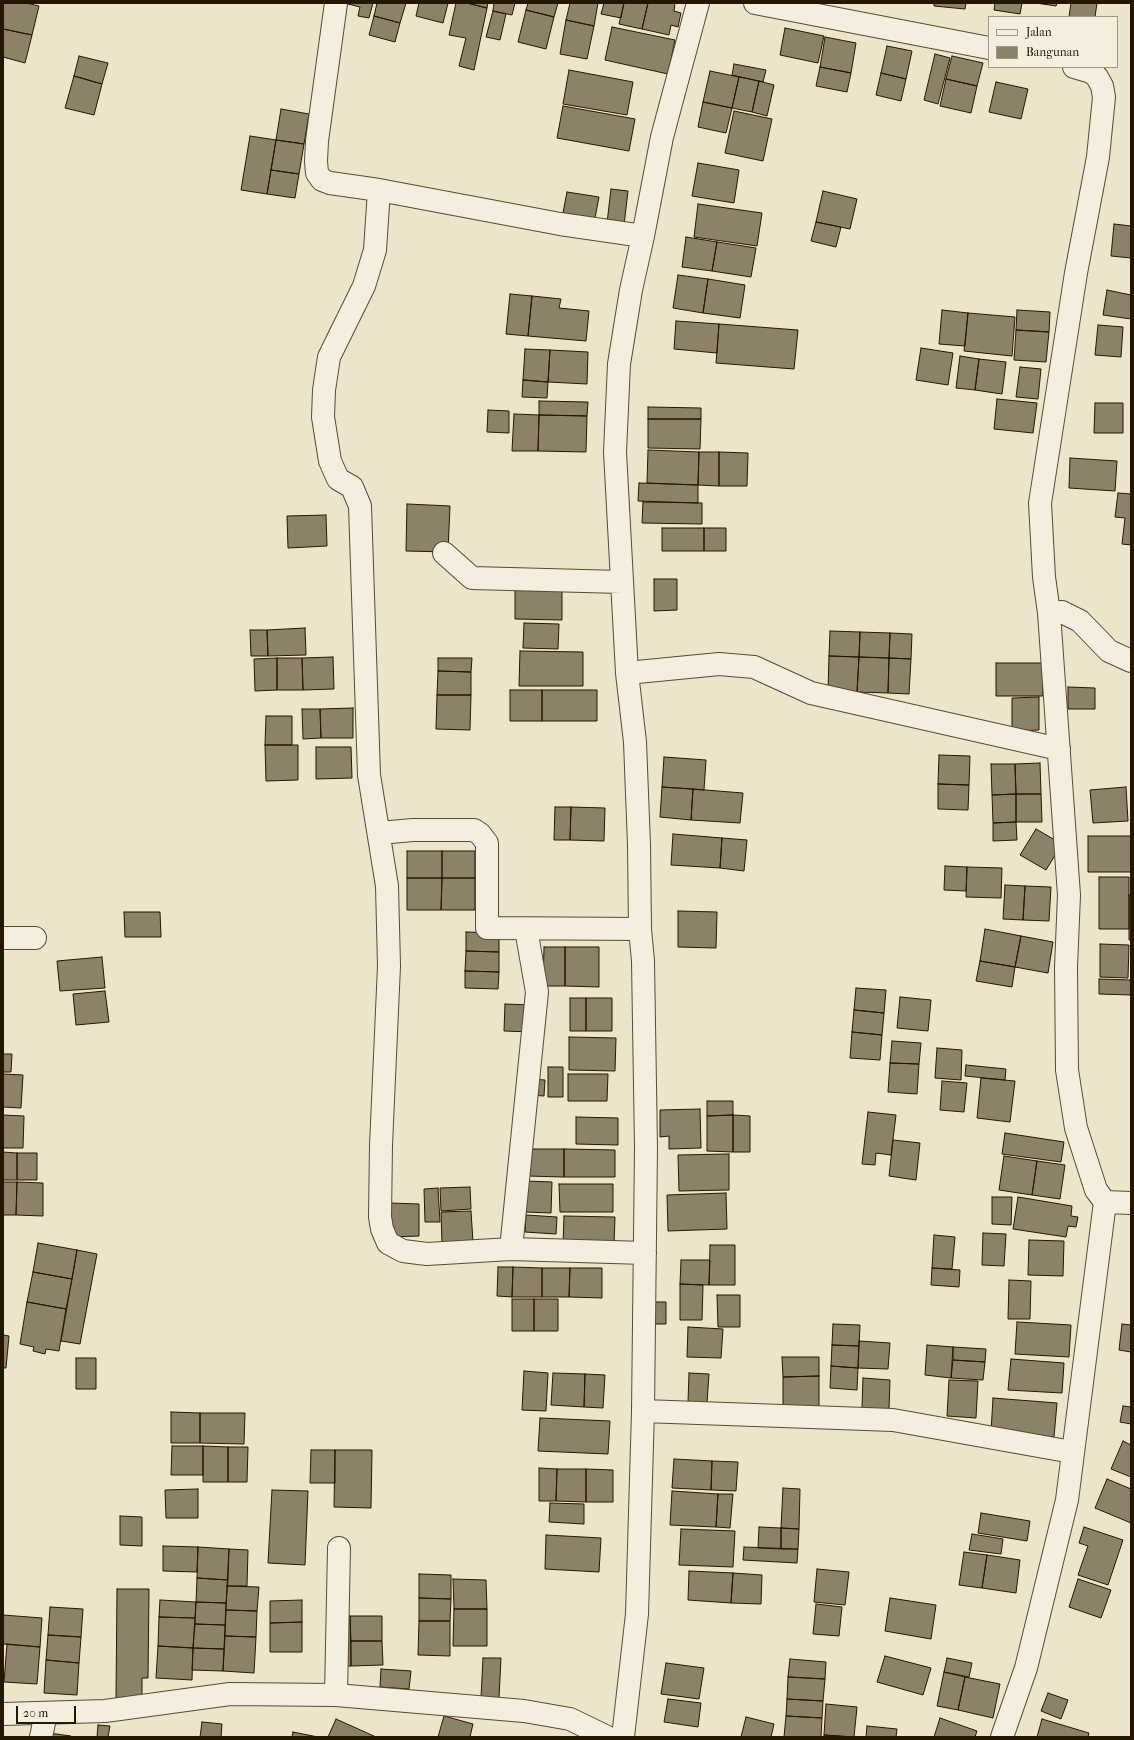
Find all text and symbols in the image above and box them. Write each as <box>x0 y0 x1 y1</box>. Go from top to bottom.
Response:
legend <box>988 16 1118 68</box>
text: Jalan <box>1026 25 1052 39</box>
text: Bangunan <box>1026 45 1079 59</box>
scale bar <box>18 1698 78 1724</box>
text: 20 m <box>23 1706 48 1720</box>

